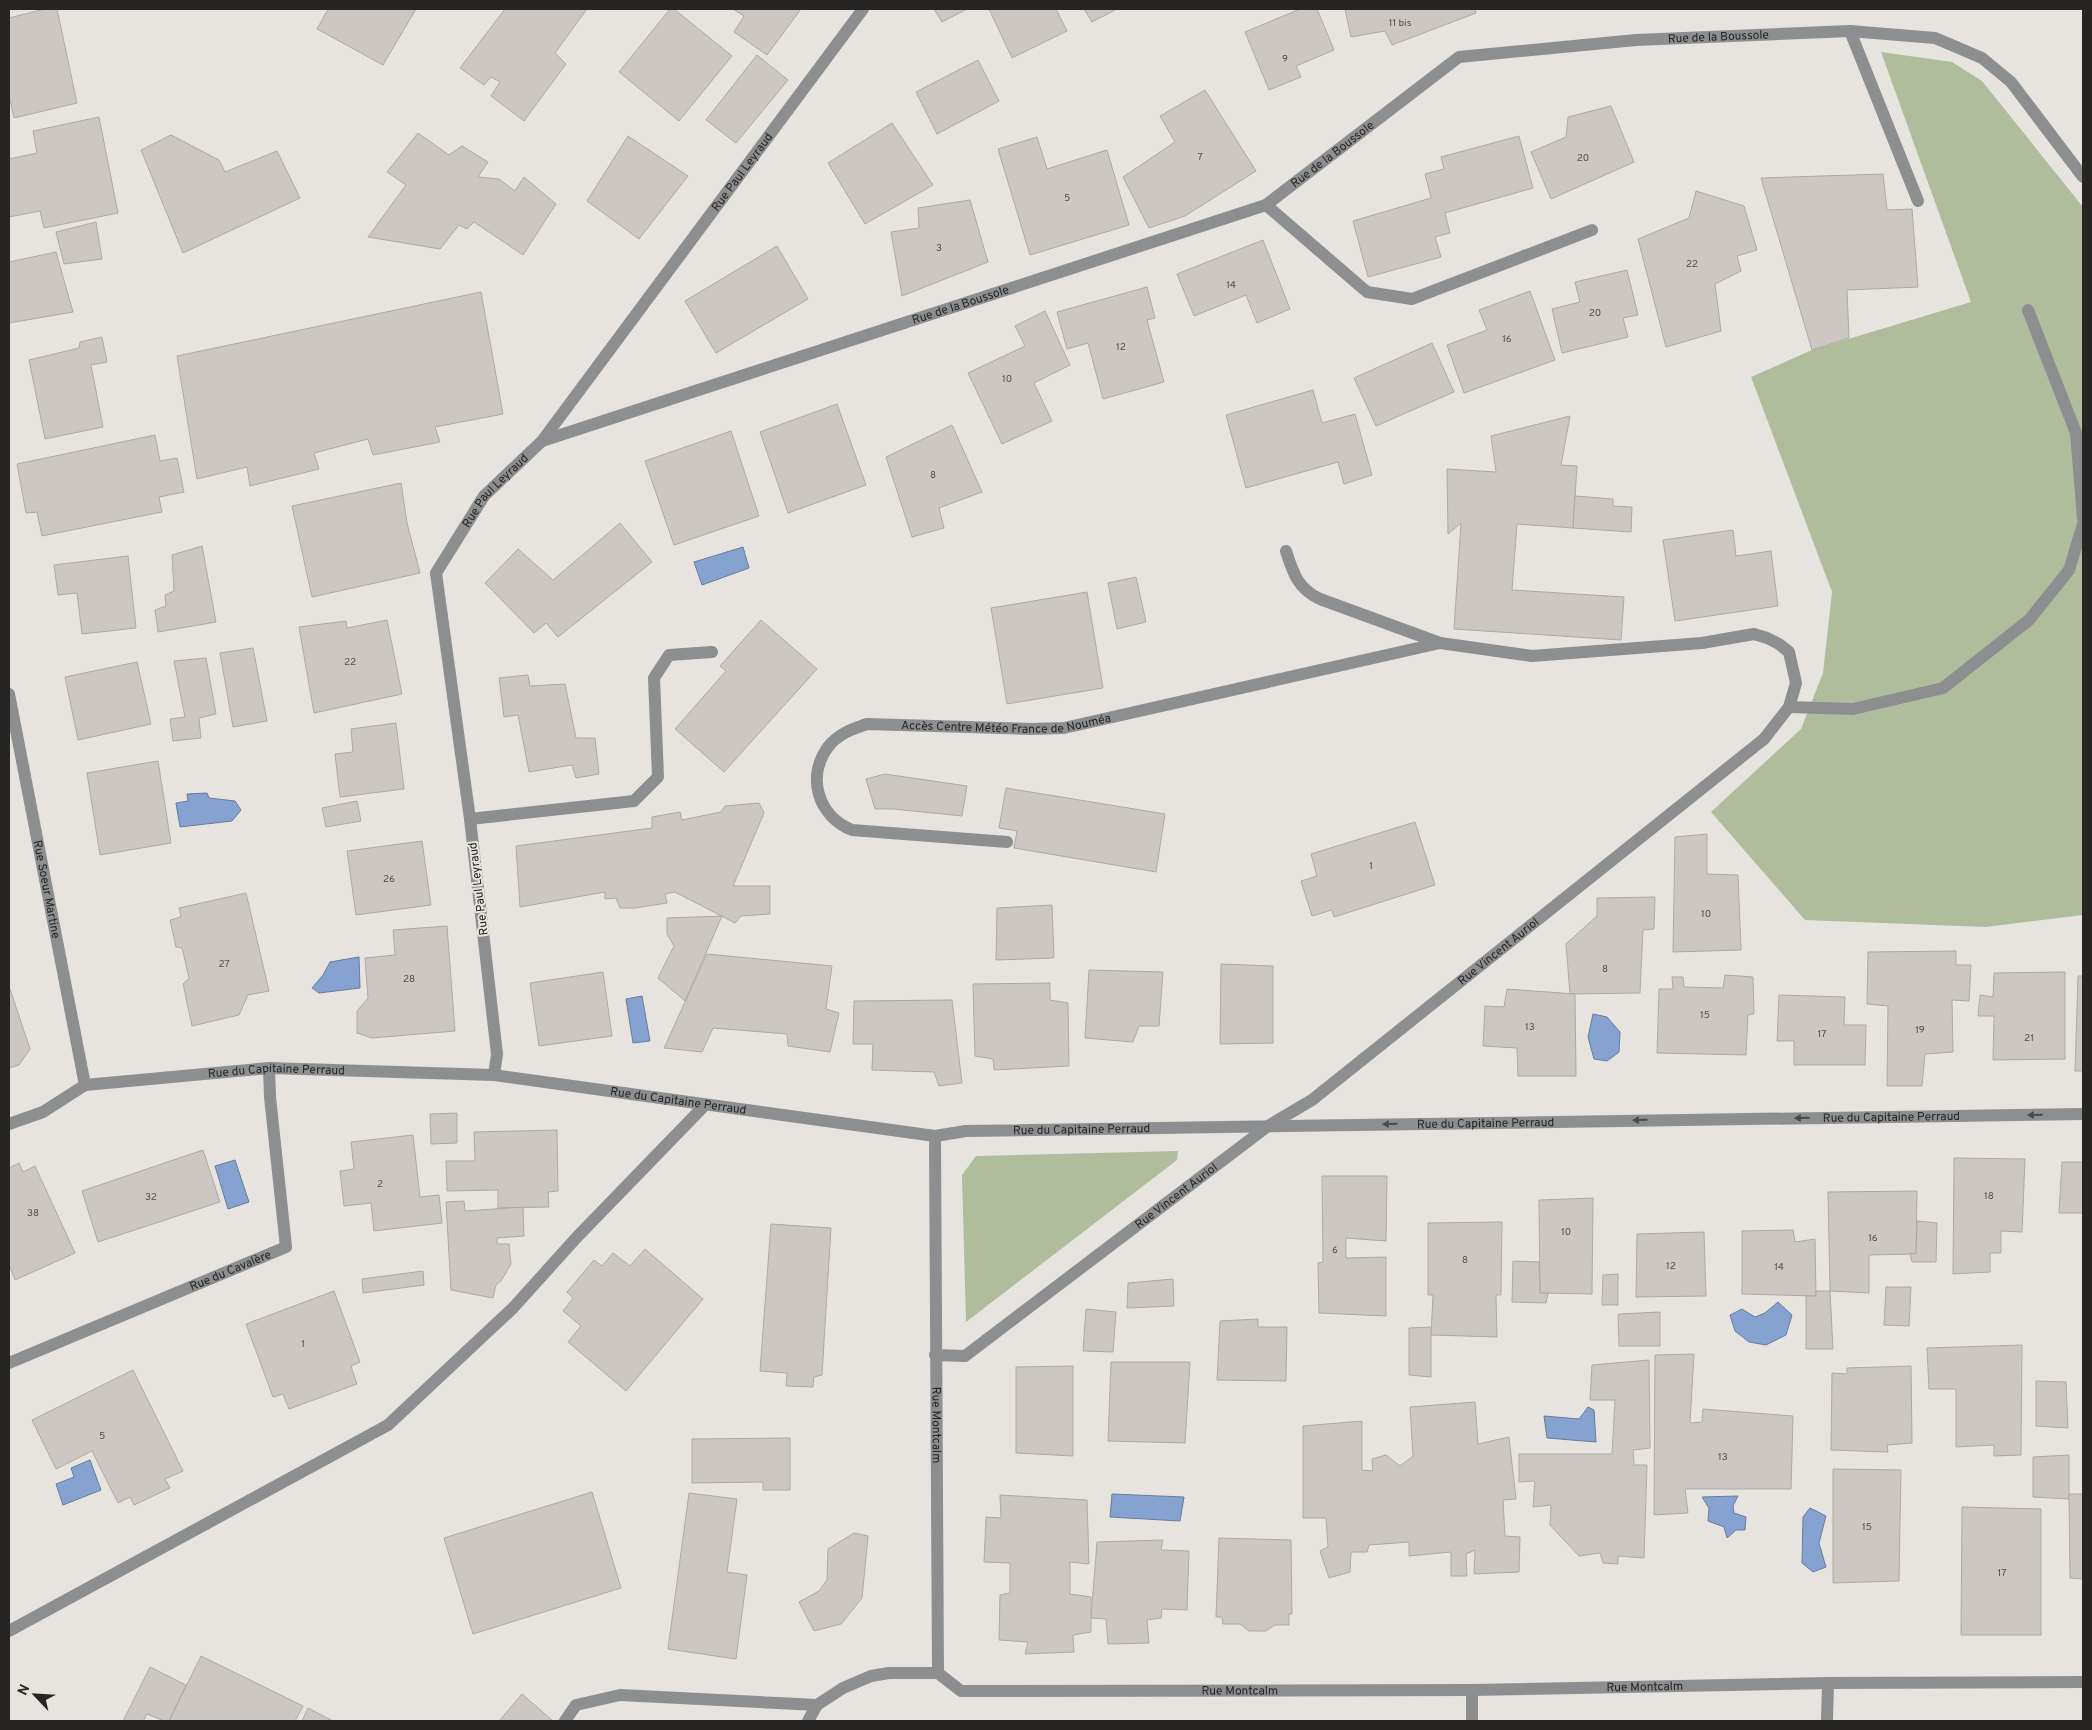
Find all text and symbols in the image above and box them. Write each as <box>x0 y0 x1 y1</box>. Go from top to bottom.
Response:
house number: 11 bis <box>1389 17 1412 30</box>
street label: Rue de la Boussole <box>1668 27 1769 48</box>
house number: 9 <box>1282 53 1288 66</box>
street label: Rue de la Boussole <box>1288 118 1378 192</box>
street label: Rue Paul Leyraud <box>708 130 777 215</box>
house number: 7 <box>1197 151 1203 164</box>
house number: 20 <box>1577 152 1589 165</box>
house number: 5 <box>1064 192 1070 205</box>
house number: 3 <box>936 242 942 255</box>
house number: 22 <box>1686 258 1698 271</box>
house number: 14 <box>1226 279 1236 292</box>
street label: Rue de la Boussole <box>910 282 1011 329</box>
house number: 20 <box>1589 307 1601 320</box>
house number: 16 <box>1502 333 1512 346</box>
house number: 12 <box>1116 341 1126 354</box>
house number: 10 <box>1002 373 1012 386</box>
street label: Rue Paul Leyraud <box>459 451 532 531</box>
house number: 8 <box>930 469 936 482</box>
house number: 22 <box>344 656 356 669</box>
street label: Accès Centre Météo France de Nouméa <box>901 711 1113 738</box>
street label: Rue Soeur Martine <box>29 839 63 940</box>
street label: Rue Paul Leyraud <box>465 841 493 936</box>
house number: 1 <box>1369 860 1373 873</box>
house number: 26 <box>383 873 395 886</box>
house number: 10 <box>1701 908 1711 921</box>
street label: Rue Vincent Auriol <box>1455 915 1543 989</box>
house number: 27 <box>218 958 230 971</box>
house number: 8 <box>1602 963 1608 976</box>
house number: 28 <box>403 973 415 986</box>
house number: 15 <box>1700 1009 1710 1022</box>
house number: 13 <box>1525 1021 1535 1034</box>
house number: 19 <box>1915 1024 1925 1037</box>
house number: 17 <box>1818 1028 1826 1041</box>
house number: 21 <box>2024 1032 2034 1045</box>
street label: Rue du Capitaine Perraud <box>207 1061 345 1083</box>
street label: Rue du Capitaine Perraud <box>609 1084 747 1119</box>
street label: Rue du Capitaine Perraud <box>1823 1109 1960 1127</box>
one-way arrow <box>2026 1111 2042 1119</box>
one-way arrow <box>1794 1114 1810 1122</box>
street label: Rue du Capitaine Perraud <box>1417 1115 1554 1133</box>
one-way arrow <box>1631 1117 1647 1125</box>
one-way arrow <box>1381 1120 1397 1128</box>
street label: Rue du Capitaine Perraud <box>1013 1121 1150 1139</box>
street label: Rue Vincent Auriol <box>1132 1160 1221 1233</box>
house number: 2 <box>377 1178 383 1191</box>
house number: 18 <box>1984 1190 1994 1203</box>
house number: 32 <box>145 1191 157 1204</box>
house number: 38 <box>27 1207 39 1220</box>
house number: 10 <box>1561 1226 1571 1239</box>
house number: 16 <box>1868 1232 1878 1245</box>
house number: 6 <box>1332 1244 1338 1257</box>
street label: Rue du Cavalère <box>188 1247 274 1295</box>
house number: 8 <box>1462 1254 1468 1267</box>
house number: 12 <box>1666 1260 1676 1273</box>
house number: 14 <box>1774 1261 1784 1274</box>
house number: 1 <box>301 1338 305 1351</box>
street label: Rue Montcalm <box>927 1387 944 1463</box>
house number: 5 <box>99 1430 105 1443</box>
house number: 13 <box>1718 1451 1728 1464</box>
house number: 15 <box>1862 1521 1872 1534</box>
house number: 17 <box>1998 1567 2006 1580</box>
north arrow <box>10 1670 60 1720</box>
street label: Rue Montcalm <box>1606 1679 1683 1696</box>
text: N <box>15 1682 34 1698</box>
street label: Rue Montcalm <box>1201 1683 1278 1700</box>

